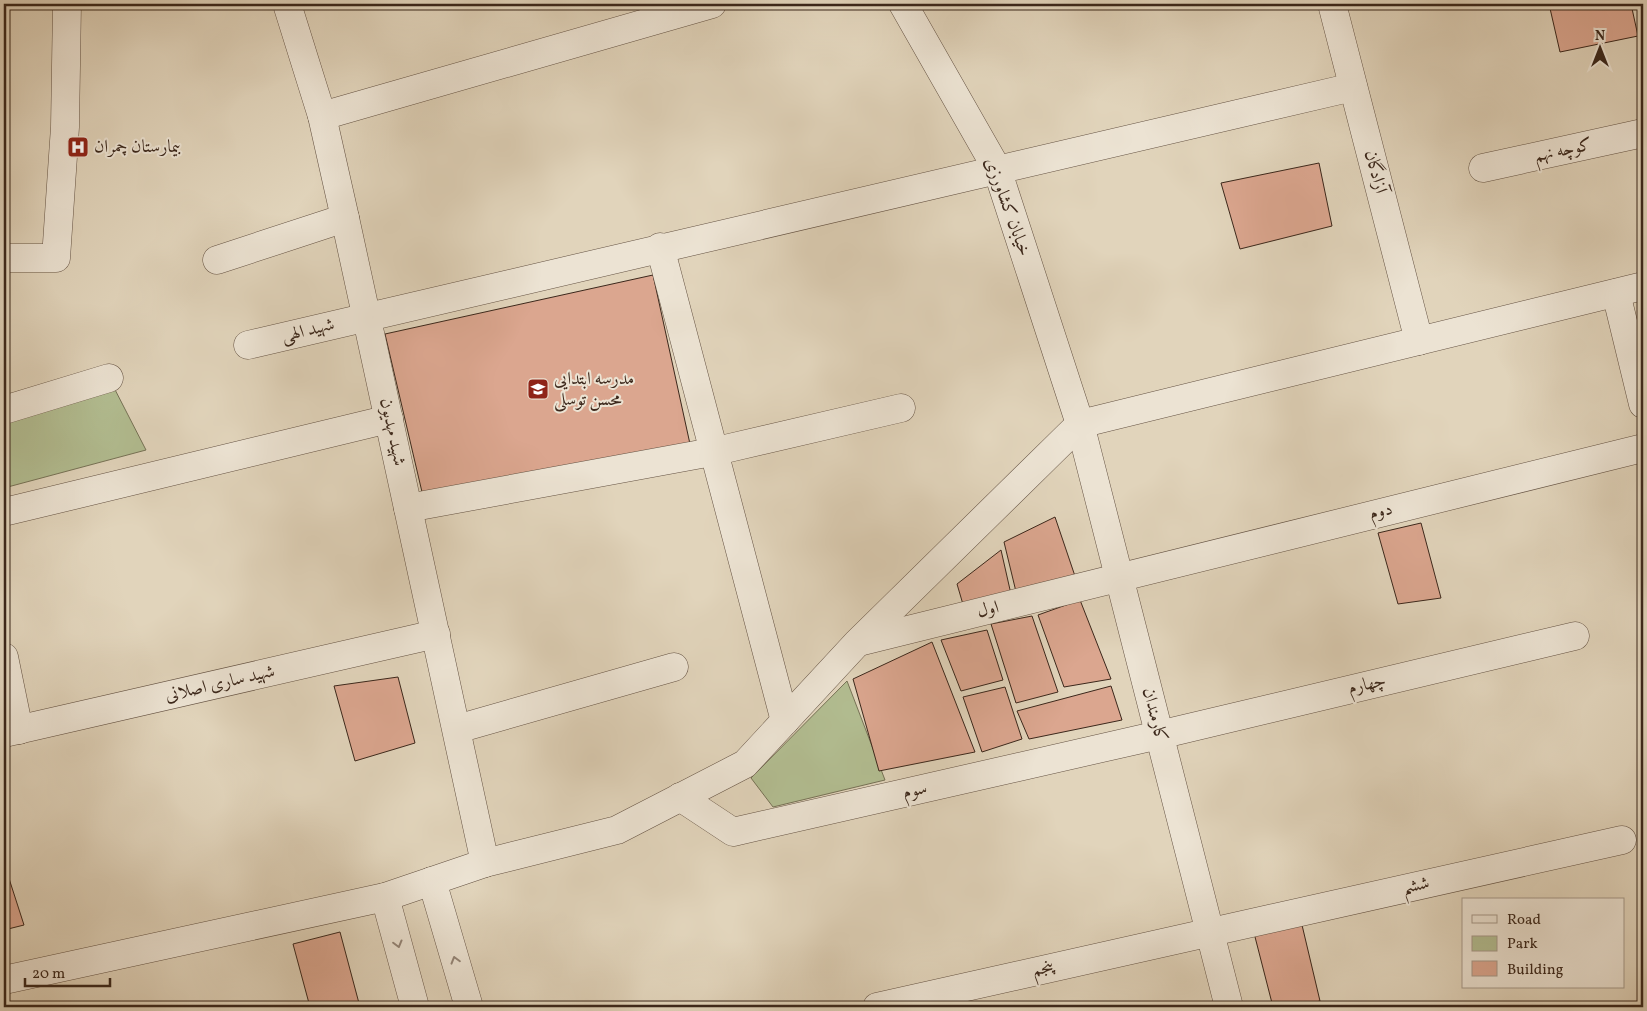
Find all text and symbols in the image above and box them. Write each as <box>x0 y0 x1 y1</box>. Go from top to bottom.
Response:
north arrow <box>1574 22 1624 72</box>
text: N <box>1595 27 1605 46</box>
street label: کوچه نهم <box>1532 133 1595 172</box>
hospital icon: بیمارستان چمران <box>66 135 90 159</box>
place label: بیمارستان چمران <box>94 135 181 160</box>
street label: آزادگان <box>1357 148 1393 198</box>
street label: خیابان کشاورزی <box>978 154 1036 260</box>
street label: شهید الهی <box>279 312 337 350</box>
place label: مدرسه ابتدایی محسن توسلی <box>554 367 634 413</box>
school or university icon: مدرسه ابتدایی محسن توسلی <box>526 377 550 401</box>
street label: شهید مهدیون <box>373 396 411 468</box>
street label: دوم <box>1367 497 1396 529</box>
street label: اول <box>974 595 1002 625</box>
street label: شهید ساری اصلانی <box>163 659 277 709</box>
street label: چهارم <box>1346 669 1389 703</box>
street label: کارمندان <box>1135 685 1173 745</box>
street label: سوم <box>900 776 930 808</box>
street label: ششم <box>1400 871 1433 905</box>
legend <box>1462 898 1624 988</box>
text: Road <box>1507 910 1541 931</box>
text: Park <box>1507 934 1538 955</box>
one-way arrow <box>392 940 402 948</box>
street label: پنجم <box>1030 954 1058 987</box>
scale bar <box>25 956 110 988</box>
one-way arrow <box>451 957 461 965</box>
text: Building <box>1507 960 1564 981</box>
text: 20 m <box>32 964 65 985</box>

